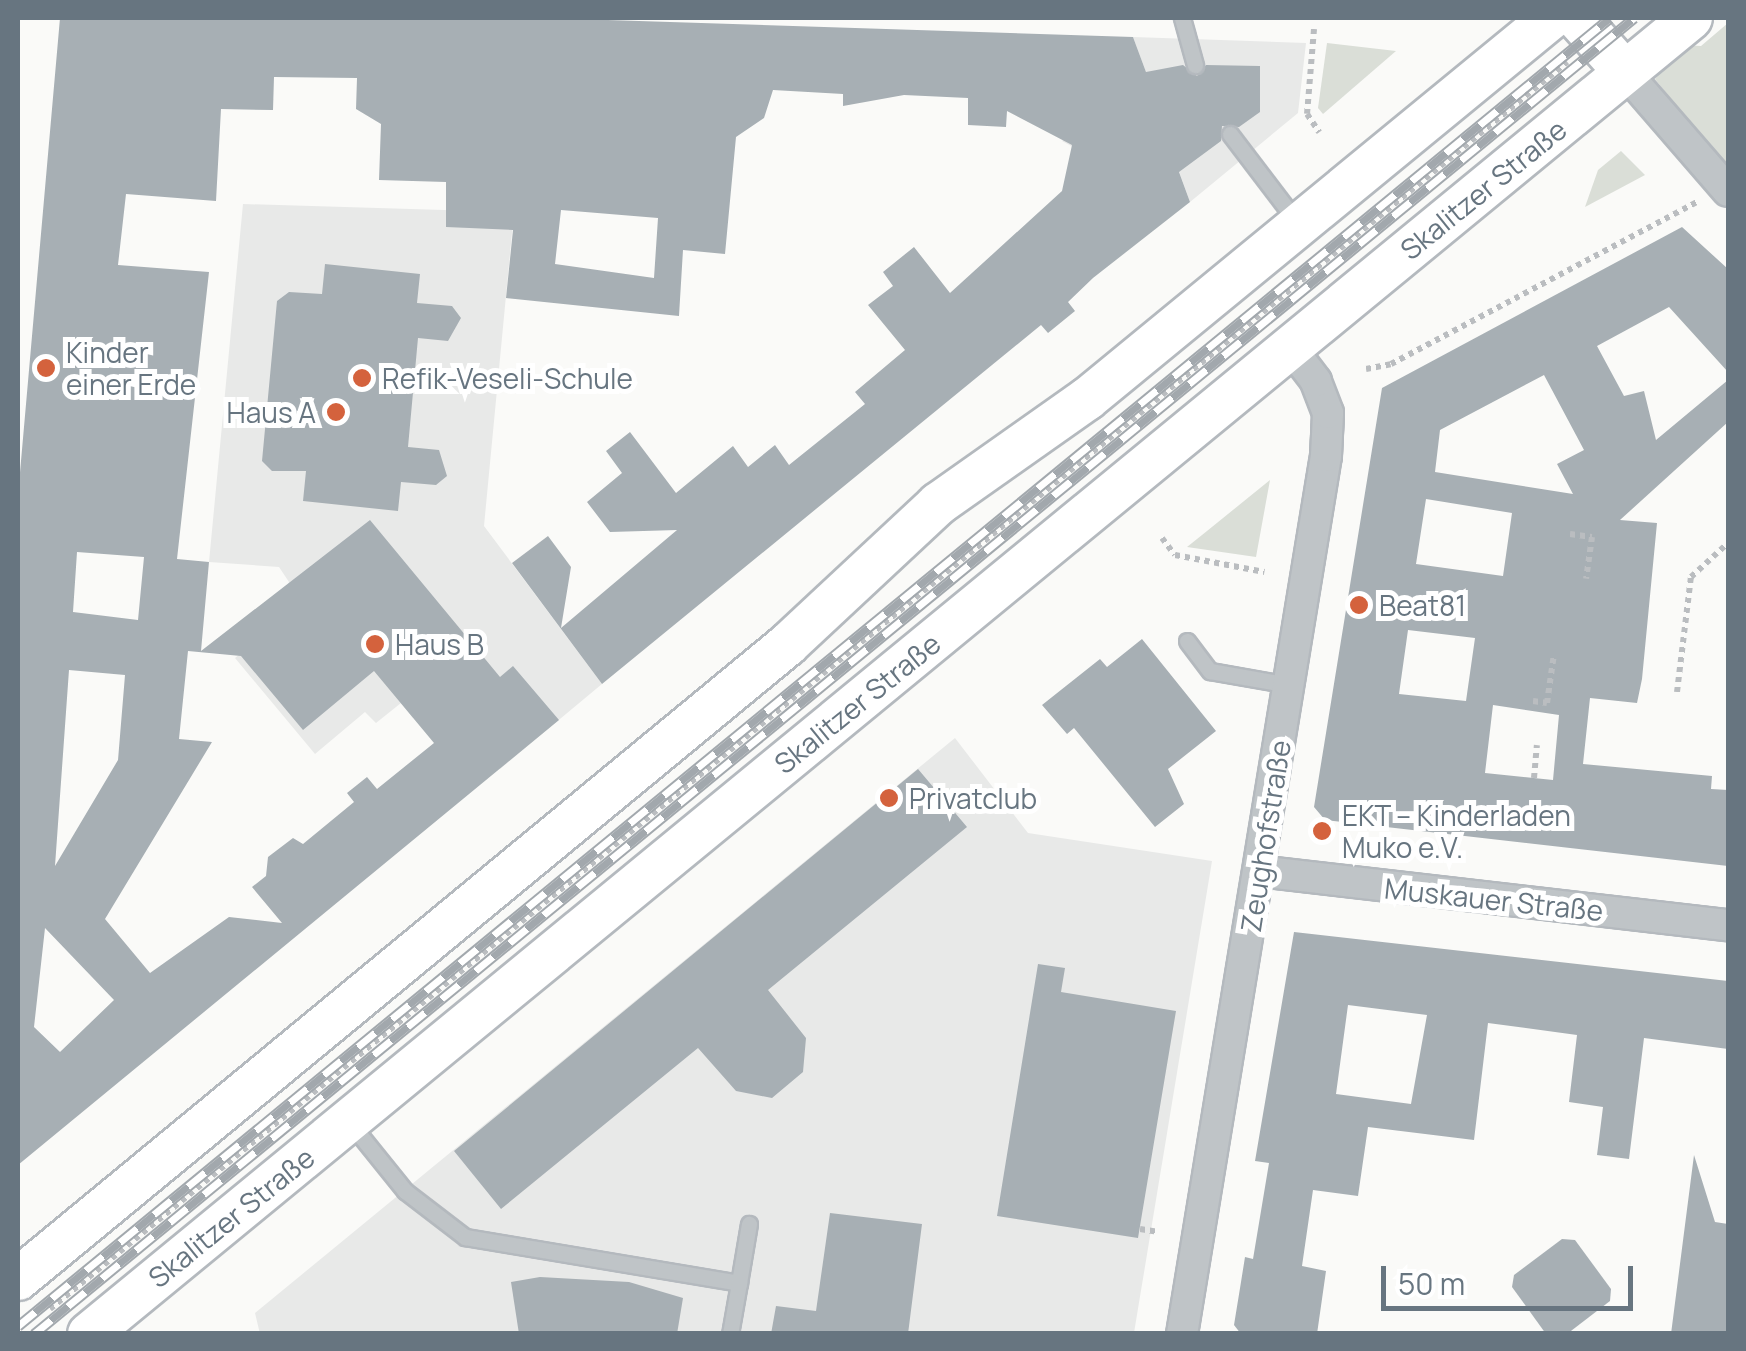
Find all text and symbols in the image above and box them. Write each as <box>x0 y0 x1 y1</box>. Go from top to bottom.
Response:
street label: Skalitzer Straße <box>1393 112 1573 266</box>
place label: Kinder einer Erde <box>66 335 196 401</box>
marker: Kinder einer Erde <box>35 357 57 379</box>
place label: Refik-Veseli-Schule <box>382 361 633 395</box>
marker: Refik-Veseli-Schule <box>351 367 373 389</box>
place label: Haus A <box>227 395 316 429</box>
marker: Haus A <box>325 401 347 423</box>
place label: Beat81 <box>1379 588 1466 622</box>
marker: Beat81 <box>1348 594 1370 616</box>
street label: Skalitzer Straße <box>767 626 947 780</box>
place label: Haus B <box>395 627 484 661</box>
marker: Haus B <box>364 633 386 655</box>
street label: Zeughofstraße <box>1233 738 1297 934</box>
place label: Privatclub <box>909 781 1037 815</box>
marker: Privatclub <box>878 787 900 809</box>
place label: EKT – Kinderladen Muko e.V. <box>1342 798 1572 864</box>
marker: EKT – Kinderladen Muko e.V. <box>1311 820 1333 842</box>
street label: Muskauer Straße <box>1383 871 1605 927</box>
street label: Skalitzer Straße <box>141 1140 321 1294</box>
scale bar <box>1386 1246 1638 1308</box>
text: 50 m <box>1398 1263 1465 1304</box>

